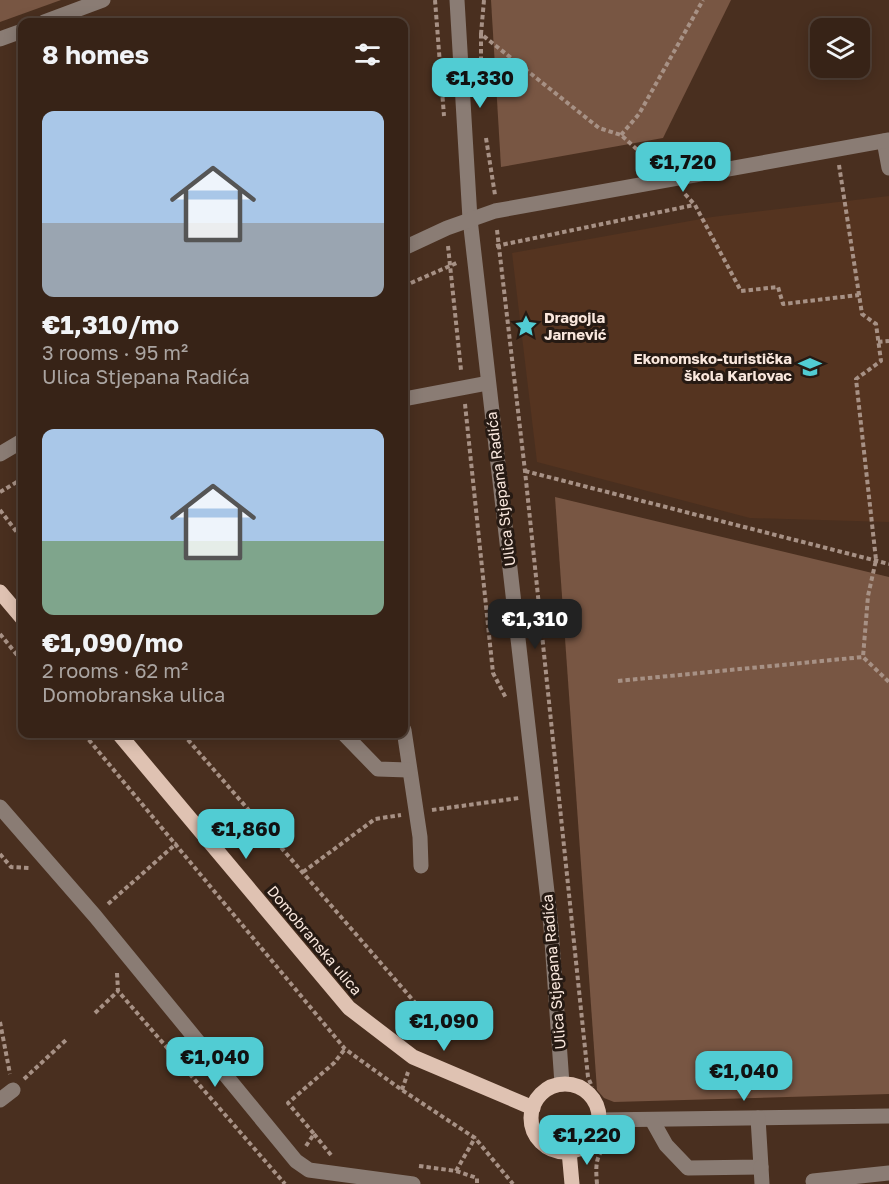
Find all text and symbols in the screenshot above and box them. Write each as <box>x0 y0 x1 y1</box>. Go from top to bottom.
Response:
map controls <box>810 18 870 78</box>
button: layers <box>810 18 870 78</box>
icon: filters <box>351 38 384 71</box>
text: 8 homes <box>42 39 149 70</box>
pin: €1,330 <box>431 58 529 109</box>
text: €1,330 <box>446 65 514 89</box>
pin: €1,720 <box>634 142 732 193</box>
text: €1,720 <box>650 149 716 173</box>
icon: home <box>159 150 267 258</box>
place label: Dragojla Jarnević <box>544 308 607 343</box>
text: €1,310/mo <box>42 309 179 340</box>
place icon: Dragojla Jarnević <box>513 313 539 339</box>
text: 3 rooms · 95 m² <box>42 340 188 364</box>
place label: Ekonomsko-turistička škola Karlovac <box>633 349 792 384</box>
school or university icon: Ekonomsko-turistička škola Karlovac <box>797 354 823 380</box>
text: Ulica Stjepana Radića <box>42 364 250 388</box>
street label: Ulica Stjepana Radića <box>482 411 518 567</box>
icon: home <box>159 468 267 576</box>
pin: €1,310 <box>486 599 584 650</box>
text: €1,310 <box>502 606 568 630</box>
text: €1,090/mo <box>42 627 183 658</box>
text: 2 rooms · 62 m² <box>42 658 188 682</box>
text: Domobranska ulica <box>42 682 225 706</box>
pin: €1,860 <box>197 809 295 860</box>
text: €1,860 <box>211 816 281 840</box>
street label: Domobranska ulica <box>264 882 366 998</box>
street label: Ulica Stjepana Radića <box>537 894 569 1050</box>
pin: €1,090 <box>395 1001 493 1052</box>
text: €1,090 <box>409 1008 479 1032</box>
pin: €1,040 <box>166 1037 264 1088</box>
text: €1,040 <box>180 1044 250 1068</box>
pin: €1,040 <box>695 1051 793 1102</box>
text: €1,040 <box>709 1058 779 1082</box>
pin: €1,220 <box>538 1115 636 1166</box>
text: €1,220 <box>553 1122 621 1146</box>

